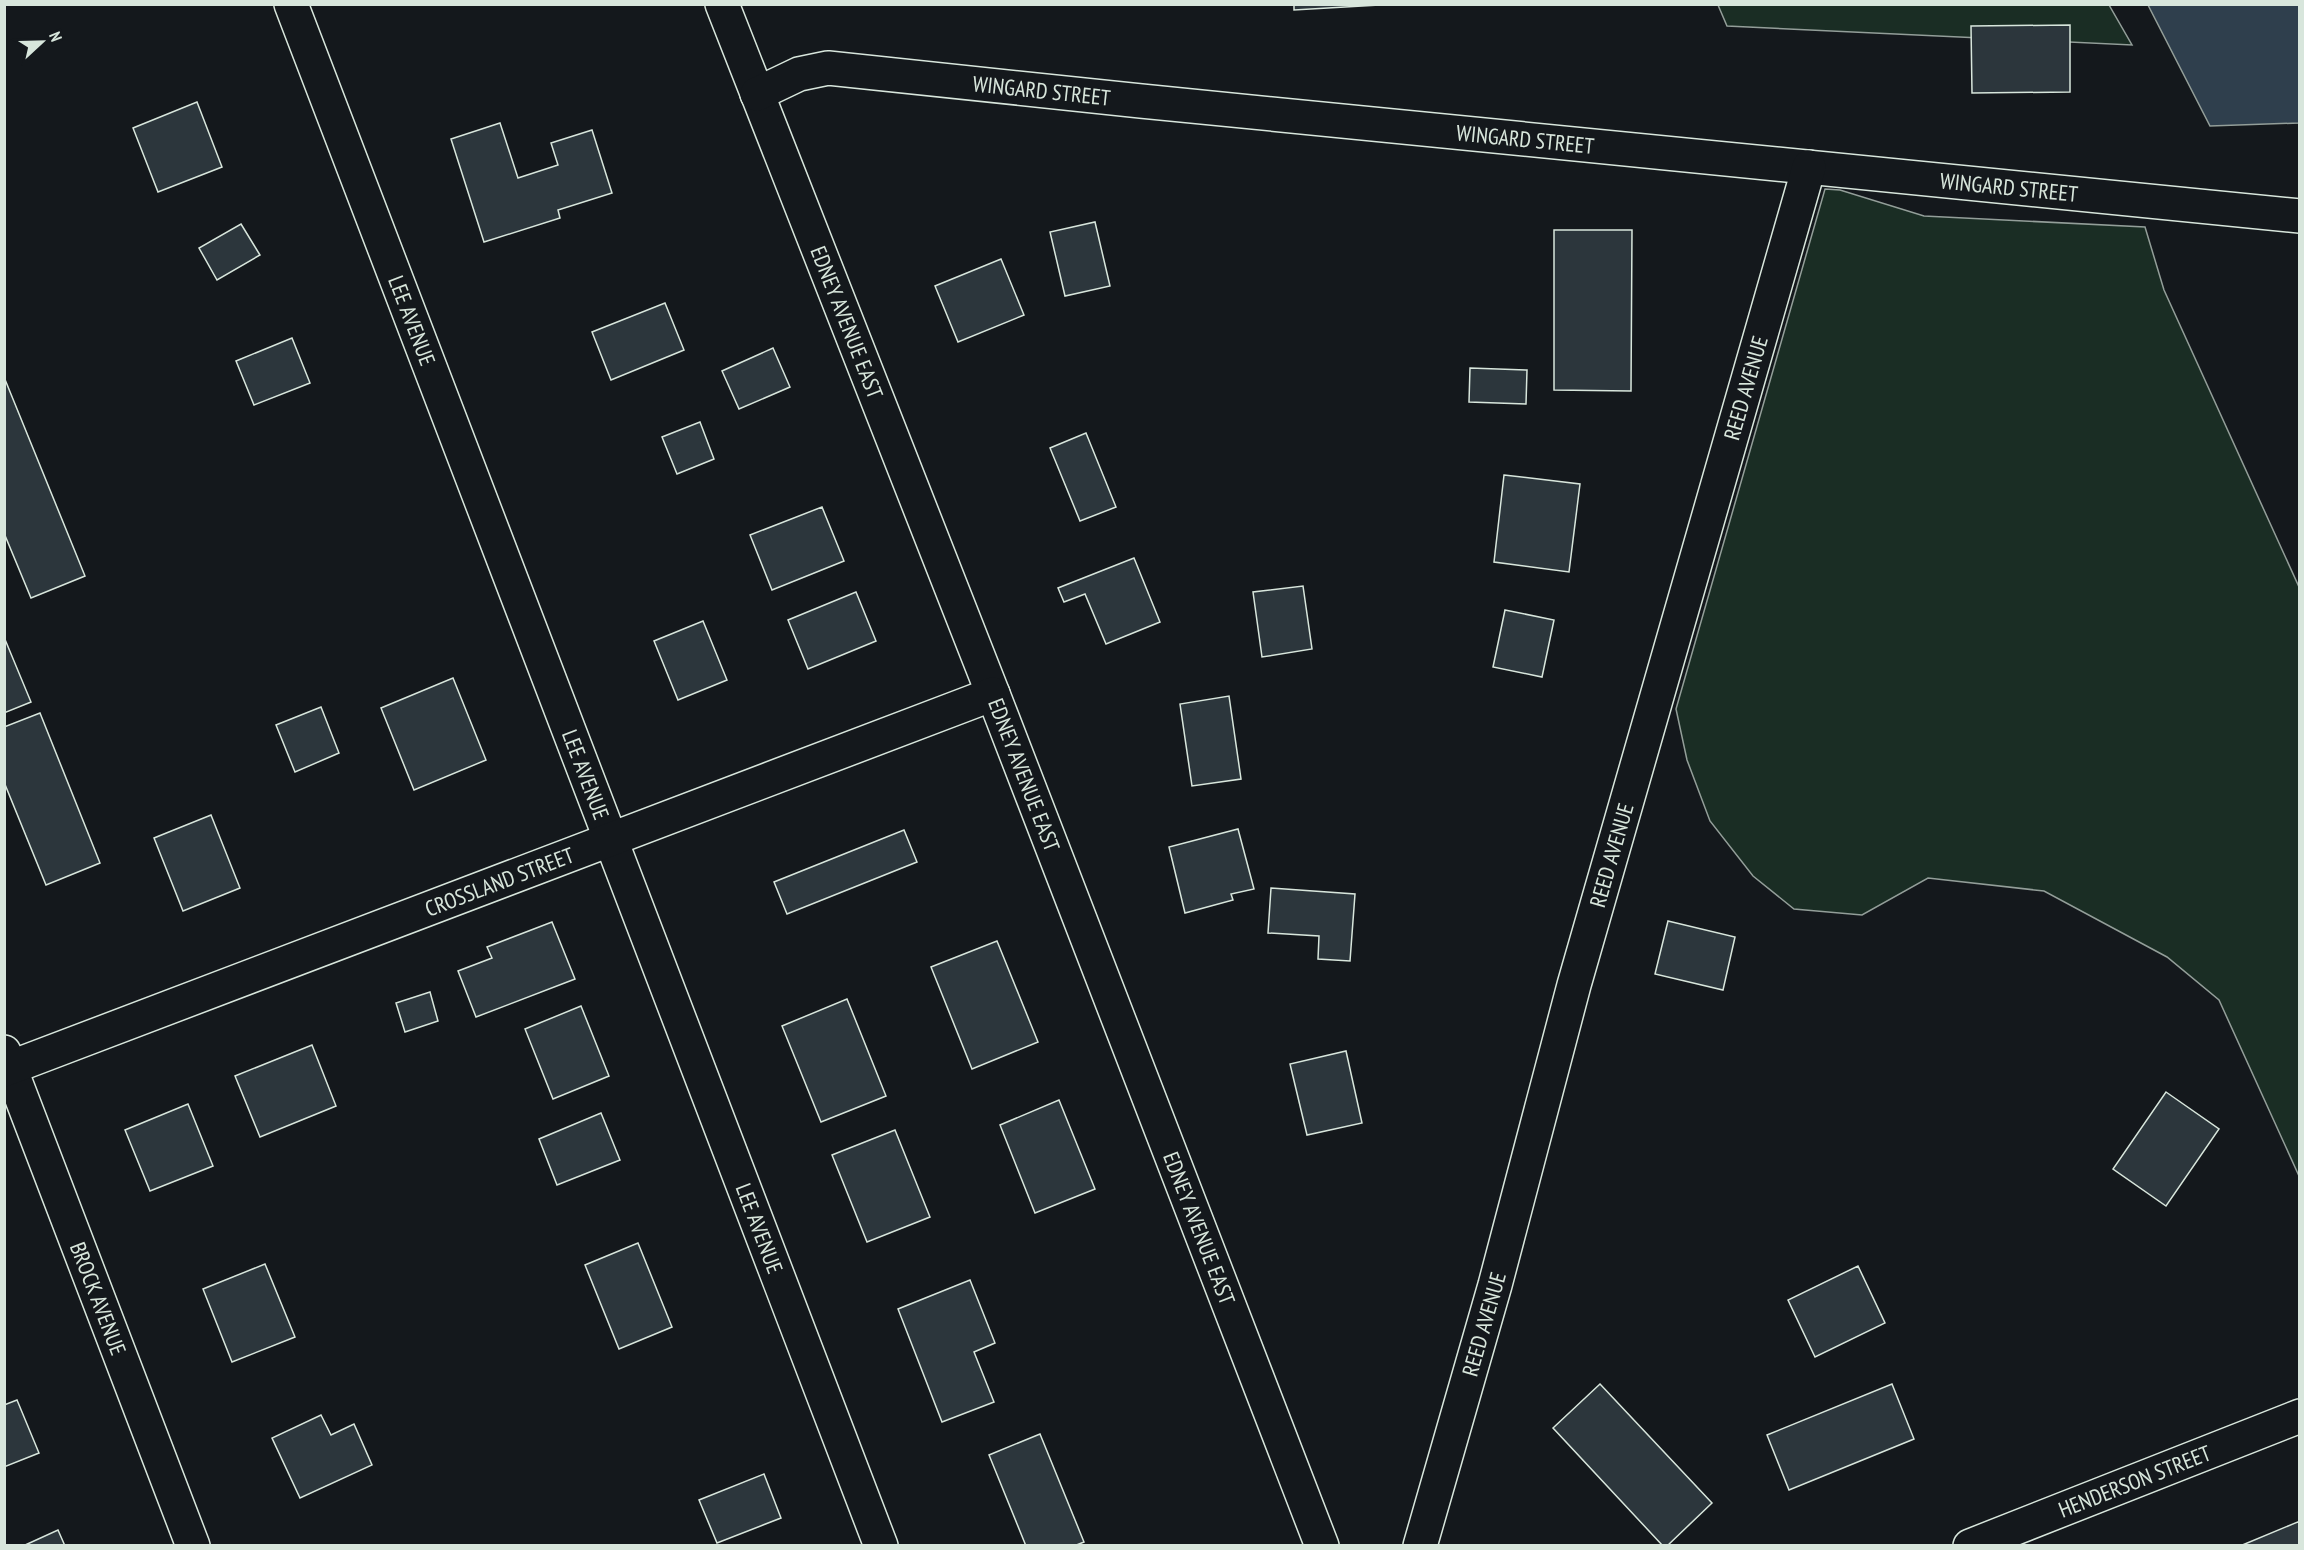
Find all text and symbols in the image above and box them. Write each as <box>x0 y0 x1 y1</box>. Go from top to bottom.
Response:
north arrow <box>12 12 72 72</box>
text: N <box>45 29 67 44</box>
street label: WINGARD STREET <box>971 69 1112 112</box>
street label: WINGARD STREET <box>1455 118 1596 160</box>
street label: WINGARD STREET <box>1939 166 2079 208</box>
street label: EDNEY AVENUE EAST <box>804 242 890 403</box>
street label: LEE AVENUE <box>382 272 442 370</box>
street label: REED AVENUE <box>1717 333 1774 443</box>
street label: EDNEY AVENUE EAST <box>982 694 1066 855</box>
street label: LEE AVENUE <box>556 726 616 823</box>
street label: REED AVENUE <box>1583 800 1640 910</box>
street label: CROSSLAND STREET <box>421 841 578 923</box>
street label: EDNEY AVENUE EAST <box>1157 1148 1242 1309</box>
street label: LEE AVENUE <box>730 1179 789 1277</box>
street label: BROCK AVENUE <box>64 1238 133 1359</box>
street label: REED AVENUE <box>1456 1269 1512 1379</box>
street label: HENDERSON STREET <box>2055 1438 2215 1524</box>

